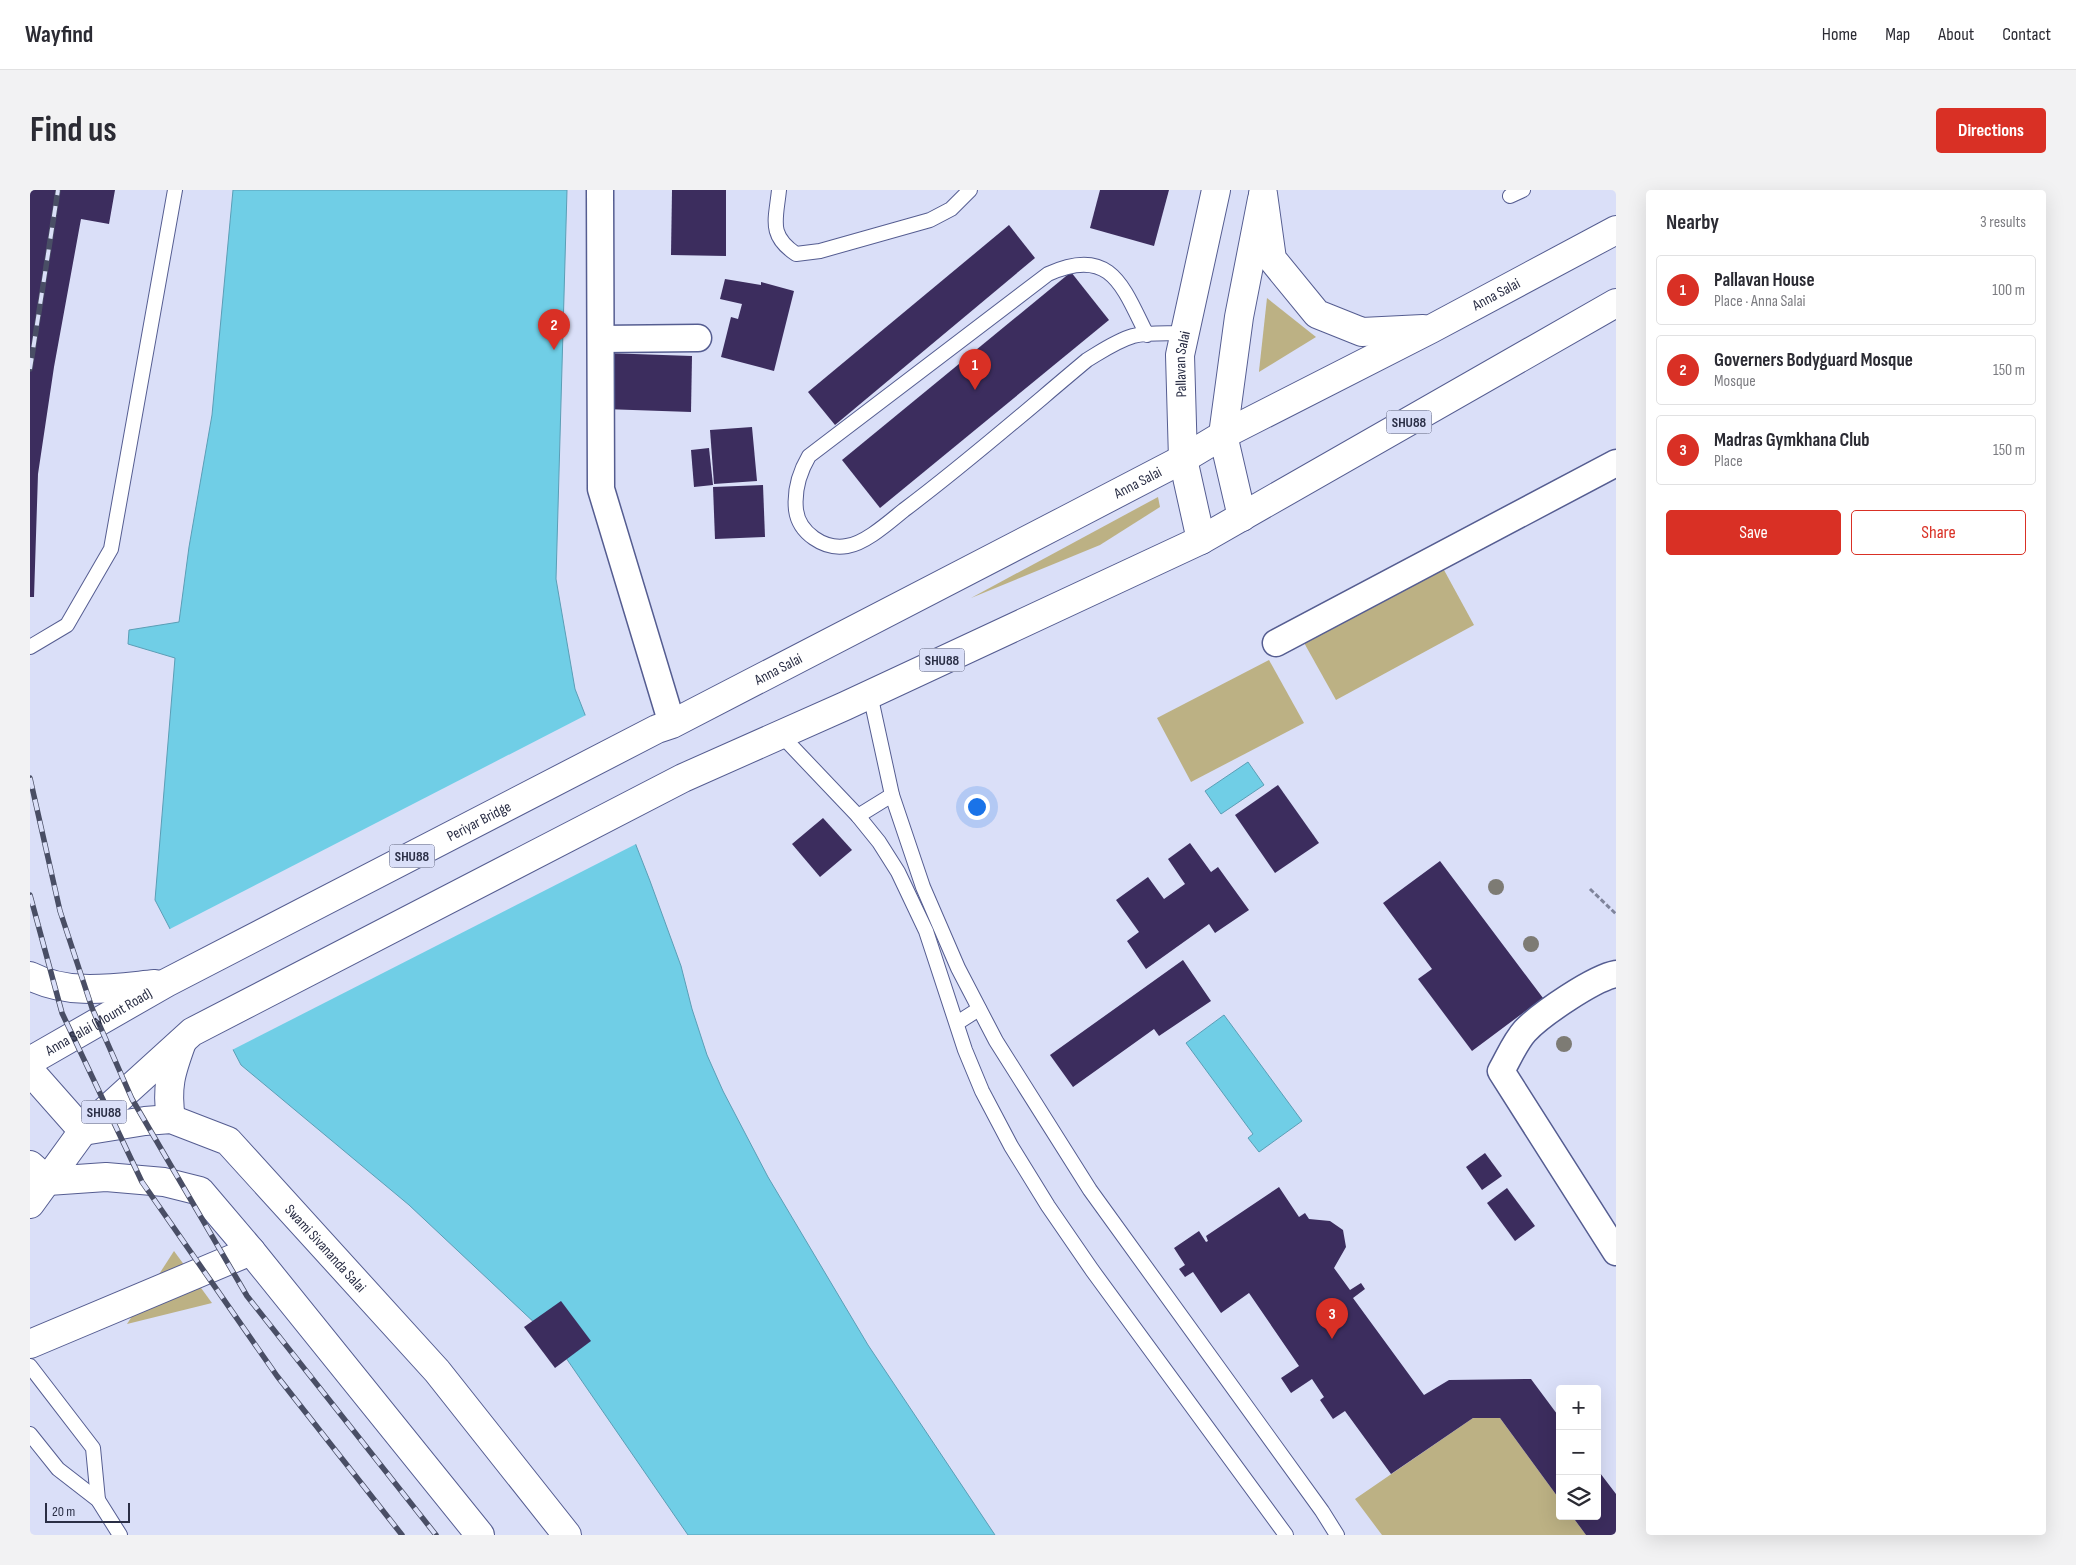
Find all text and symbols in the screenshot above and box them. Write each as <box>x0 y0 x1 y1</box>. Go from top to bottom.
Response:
text: Wayfind <box>25 20 93 49</box>
text: Home <box>1822 24 1857 45</box>
text: Map <box>1885 24 1910 45</box>
text: About <box>1938 24 1974 45</box>
text: Contact <box>2002 24 2051 45</box>
button: Directions <box>1936 108 2046 153</box>
text: Find us <box>30 109 117 152</box>
text: Nearby <box>1666 210 1719 235</box>
text: 3 results <box>1980 213 2026 232</box>
text: Pallavan House <box>1714 269 1815 292</box>
street label: Anna Salai <box>1468 274 1523 315</box>
text: 1 <box>1680 281 1686 300</box>
text: 100 m <box>1992 281 2025 300</box>
text: Place · Anna Salai <box>1714 292 1806 311</box>
pin: 2 <box>538 309 570 350</box>
street label: Pallavan Salai <box>1170 329 1195 398</box>
pin: 1 <box>959 349 991 390</box>
text: Governers Bodyguard Mosque <box>1714 349 1913 372</box>
text: 2 <box>1679 361 1687 380</box>
text: 150 m <box>1993 361 2025 380</box>
text: Mosque <box>1714 372 1756 391</box>
road number: SHU88 <box>1386 410 1432 433</box>
text: Madras Gymkhana Club <box>1714 429 1870 452</box>
text: 3 <box>1679 441 1687 460</box>
text: 150 m <box>1993 441 2025 460</box>
text: Place <box>1714 452 1743 471</box>
street label: Anna Salai <box>1110 462 1165 503</box>
button: Save <box>1666 510 1841 555</box>
button: Share <box>1851 510 2026 555</box>
road number: SHU88 <box>920 648 964 672</box>
street label: Anna Salai <box>750 649 806 690</box>
your location <box>964 794 990 820</box>
street label: Periyar Bridge <box>444 797 514 846</box>
road number: SHU88 <box>390 844 434 868</box>
street label: Anna Salai (Mount Road) <box>41 984 155 1060</box>
road number: SHU88 <box>82 1100 126 1124</box>
street label: Swami Sivananda Salai <box>281 1200 370 1296</box>
pin: 3 <box>1316 1298 1348 1339</box>
map controls <box>1556 1385 1601 1520</box>
button: + <box>1556 1385 1601 1430</box>
button: − <box>1556 1430 1601 1475</box>
button: layers <box>1556 1475 1601 1520</box>
scale bar <box>45 1500 130 1523</box>
text: 20 m <box>52 1503 75 1520</box>

